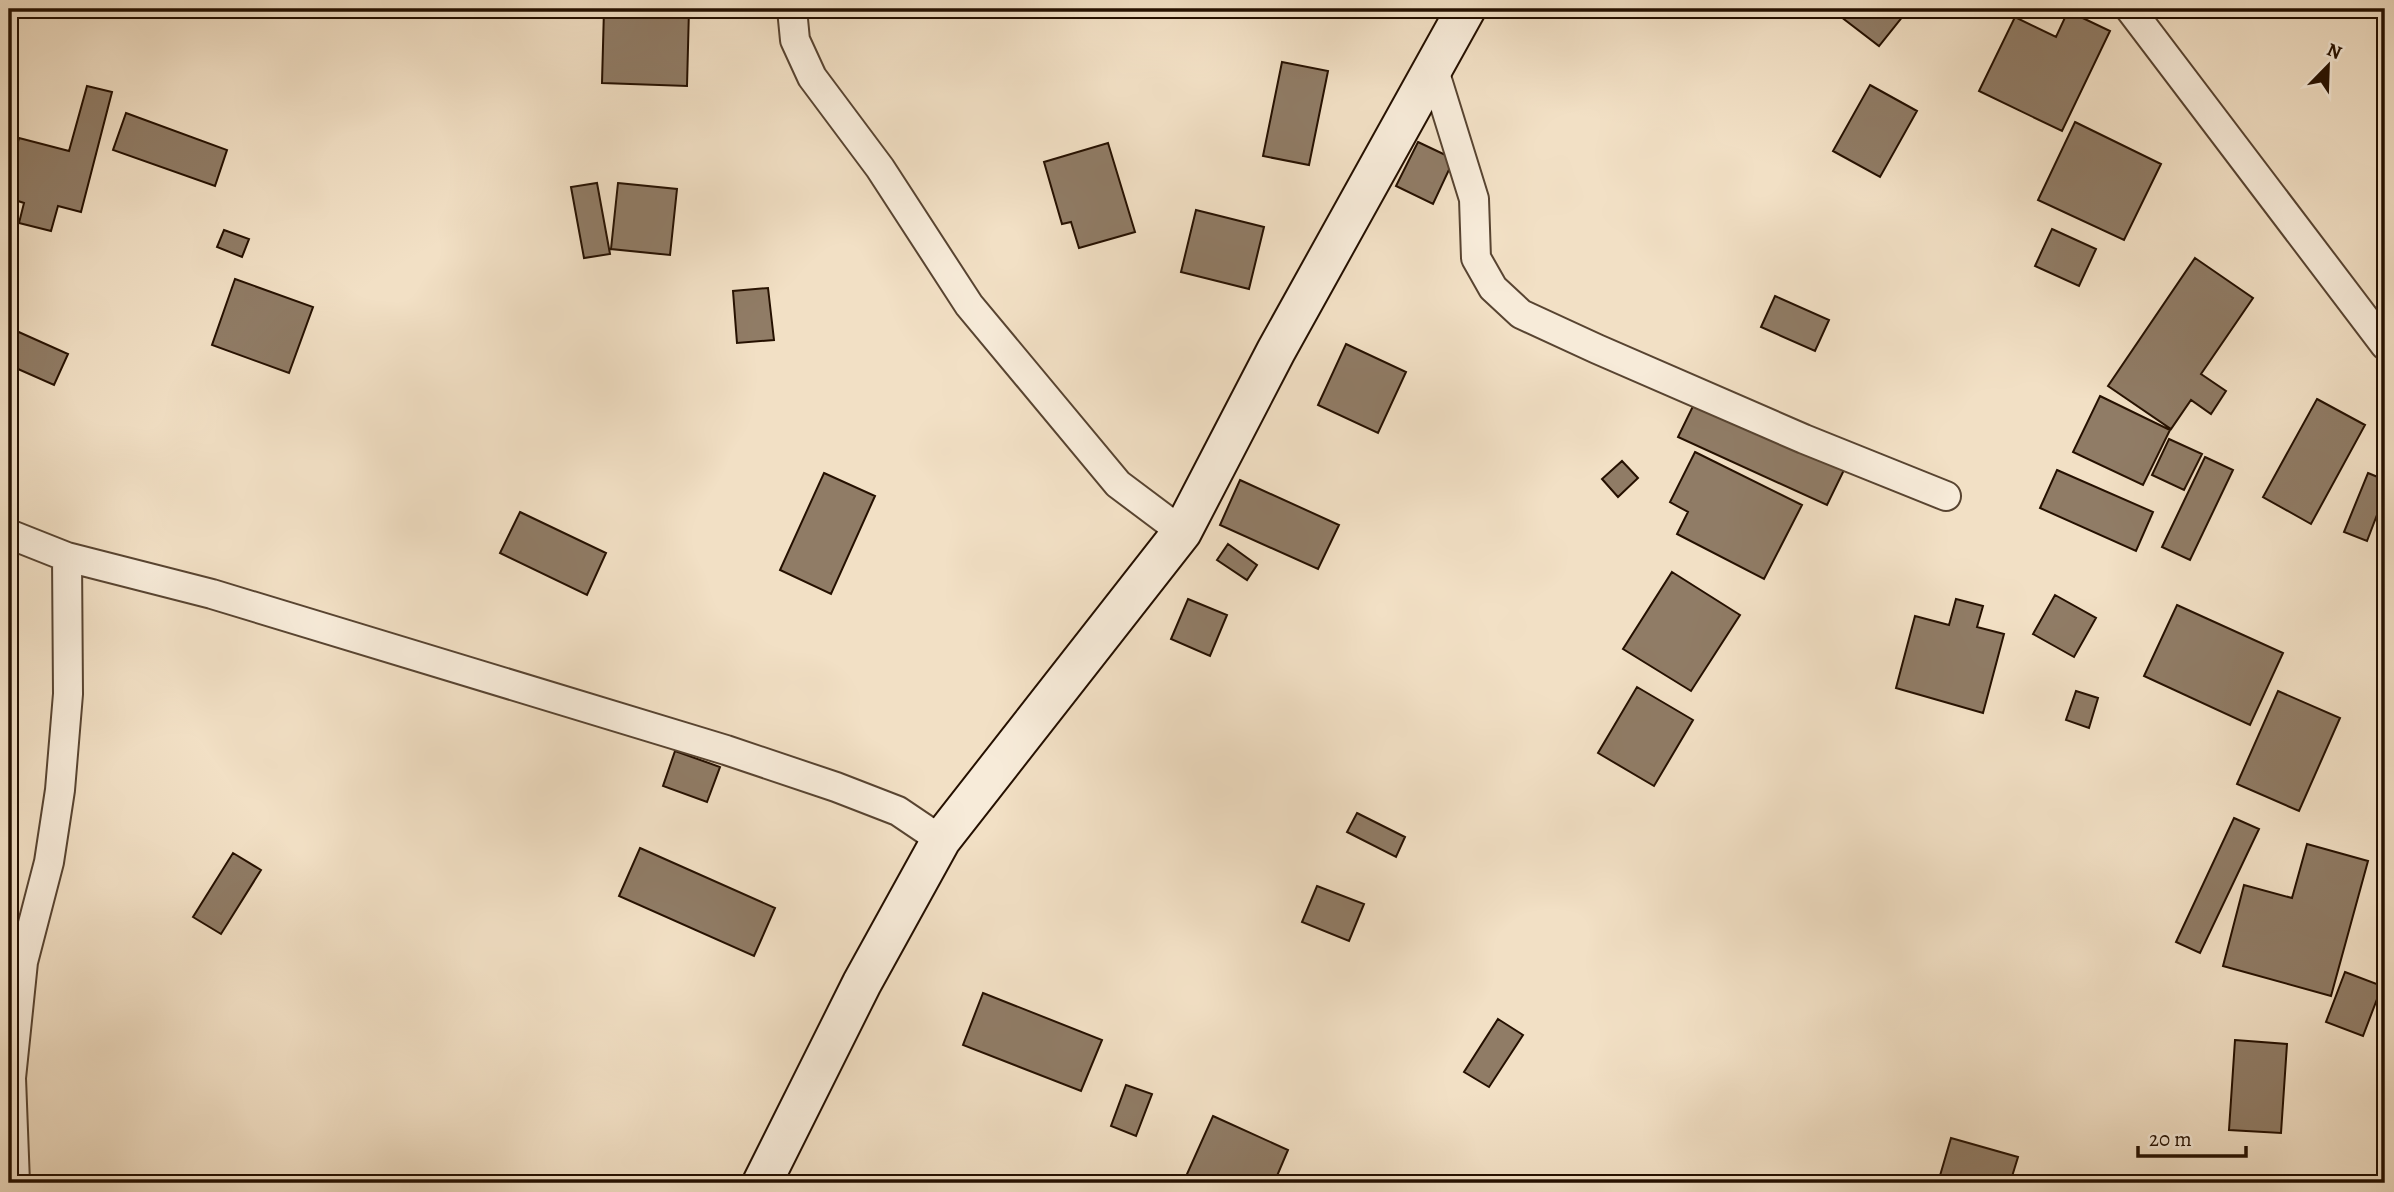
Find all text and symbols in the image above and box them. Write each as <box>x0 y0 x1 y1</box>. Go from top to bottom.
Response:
north arrow <box>2292 32 2362 102</box>
text: N <box>2323 37 2346 66</box>
scale bar <box>2138 1115 2247 1159</box>
text: 20 m <box>2149 1125 2192 1153</box>

